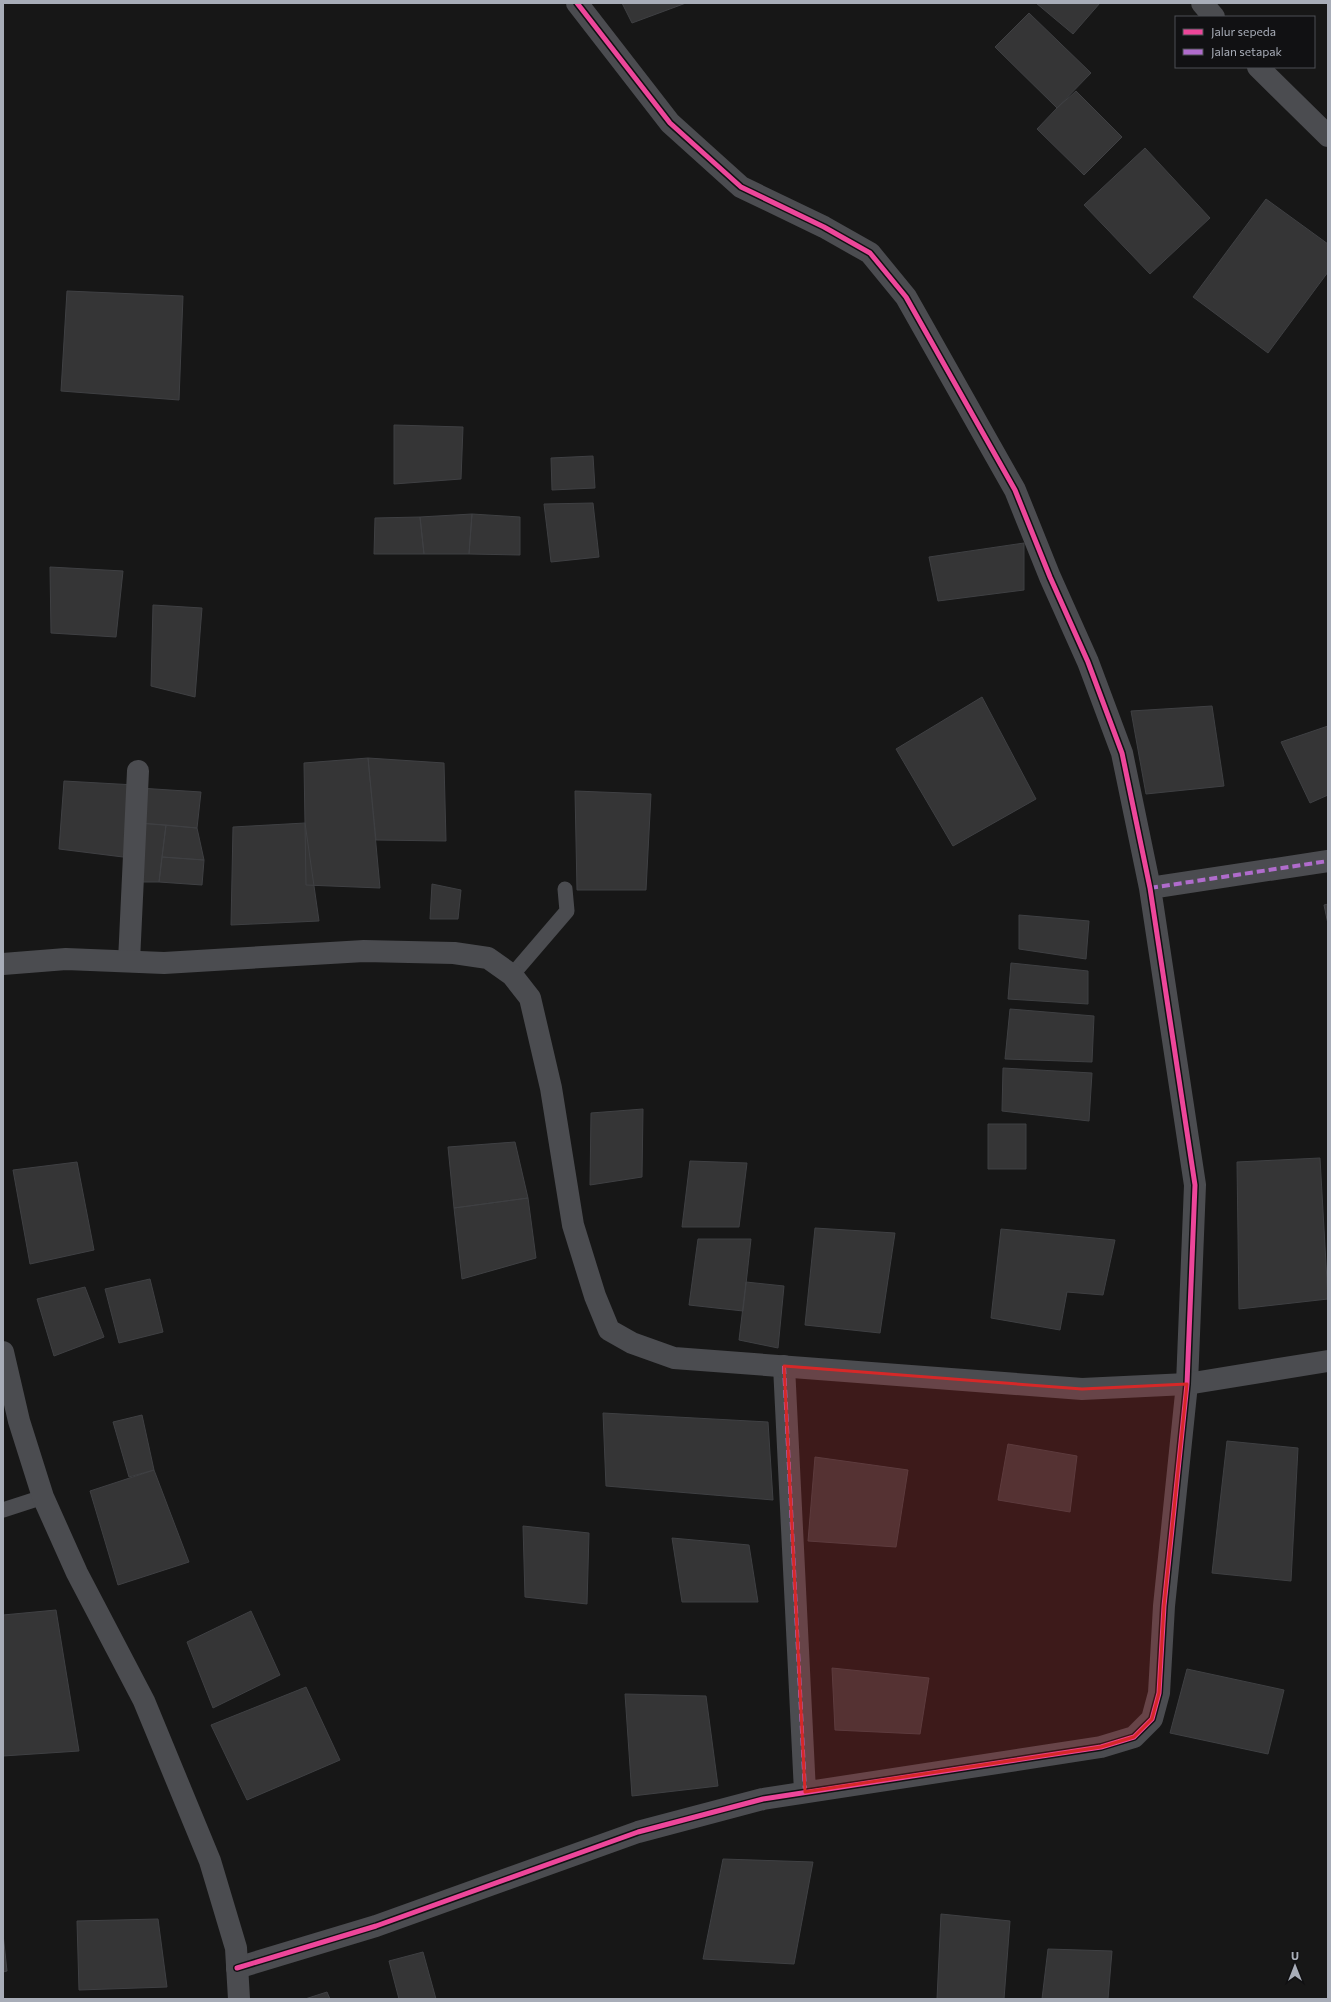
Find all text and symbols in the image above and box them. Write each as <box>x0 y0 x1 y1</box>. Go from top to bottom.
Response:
legend <box>1175 16 1315 68</box>
text: Jalur sepeda <box>1211 24 1276 39</box>
text: Jalan setapak <box>1211 44 1283 59</box>
north arrow <box>1275 1946 1315 1986</box>
text: U <box>1291 1949 1299 1962</box>

